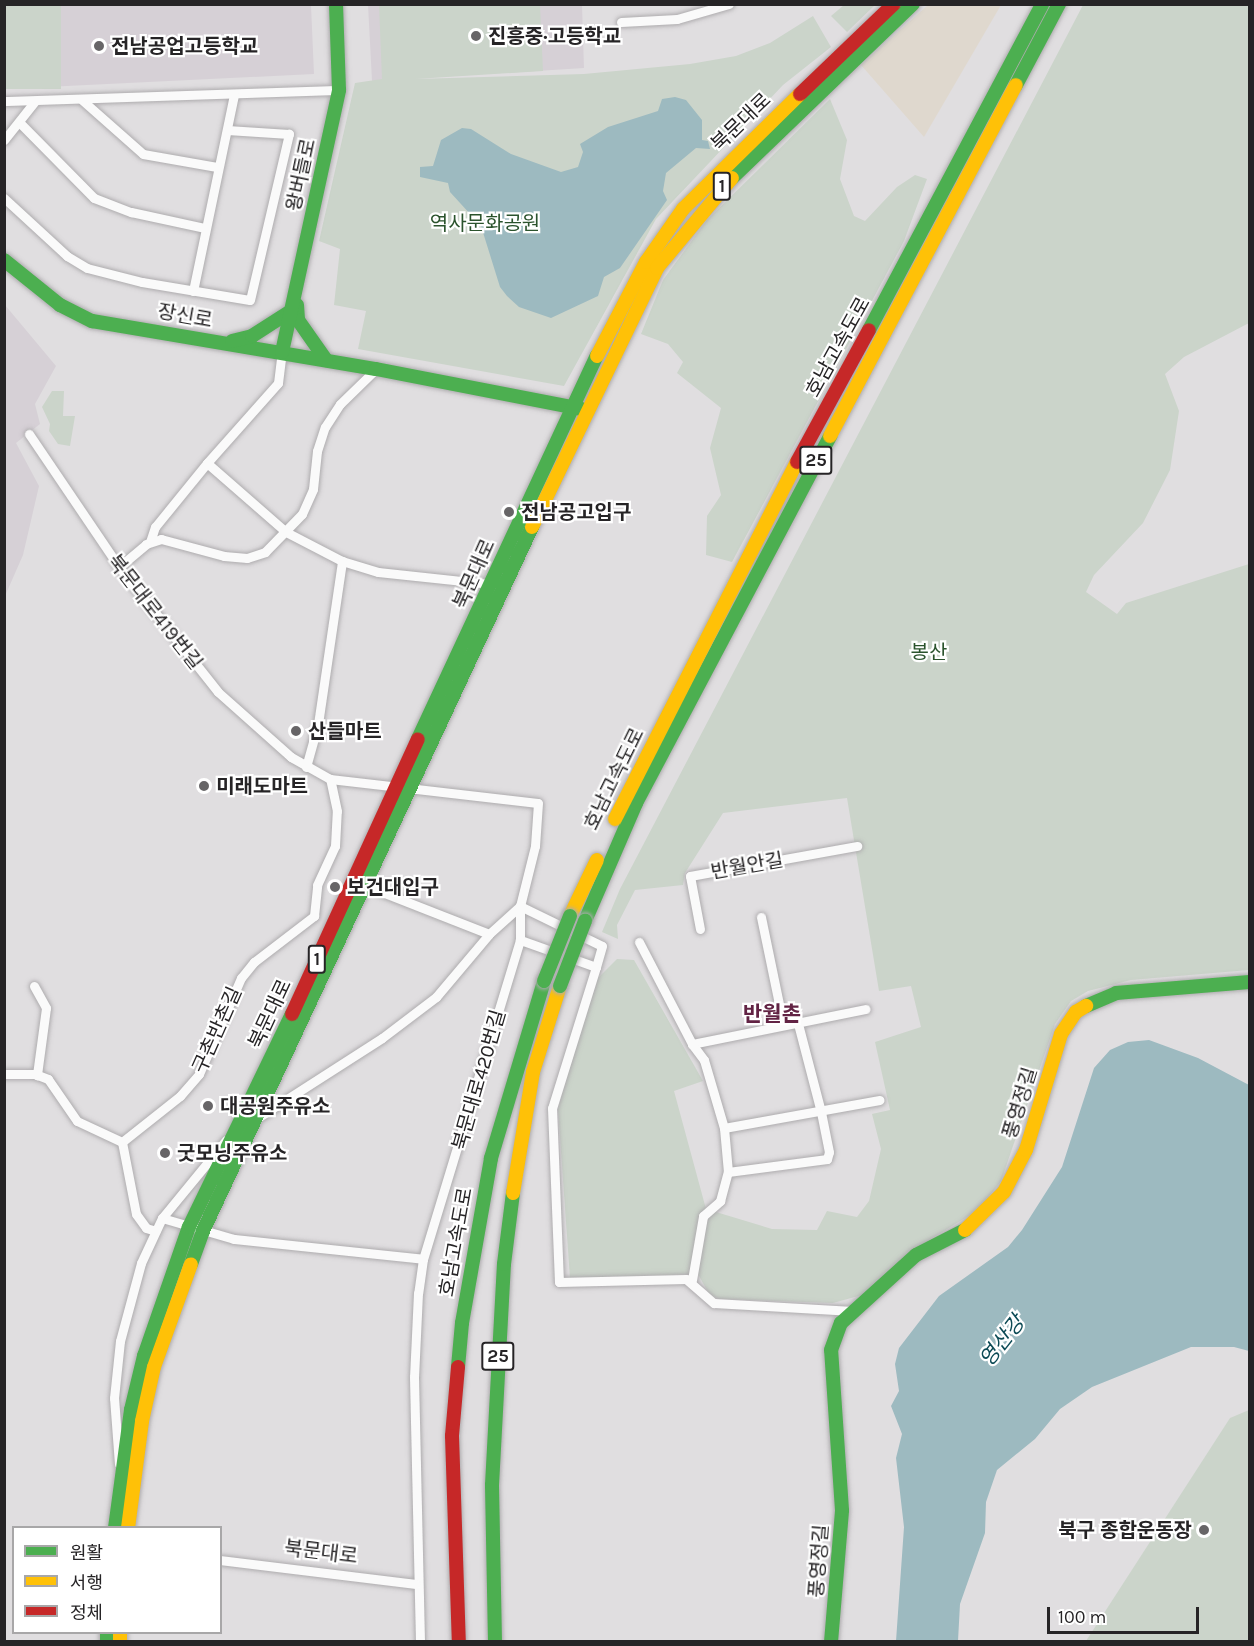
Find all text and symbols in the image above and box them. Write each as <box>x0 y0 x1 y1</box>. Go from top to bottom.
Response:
place label: 진흥중·고등학교 <box>488 24 621 48</box>
marker: 진흥중·고등학교 <box>469 29 483 43</box>
place label: 전남공업고등학교 <box>111 34 258 58</box>
marker: 전남공업고등학교 <box>92 39 106 53</box>
street label: 북문대로 <box>706 88 776 156</box>
street label: 왕버들로 <box>282 137 320 213</box>
road number: 1 <box>712 171 732 201</box>
park label: 역사문화공원 <box>430 211 540 235</box>
street label: 호남고속도로 <box>801 293 875 401</box>
street label: 장신로 <box>156 299 214 333</box>
road number: 25 <box>798 445 834 475</box>
place label: 전남공고입구 <box>521 500 631 524</box>
marker: 전남공고입구 <box>502 505 516 519</box>
street label: 북문대로 <box>448 536 500 612</box>
street label: 북문대로419번길 <box>103 550 207 674</box>
park label: 봉산 <box>911 640 947 664</box>
place label: 산들마트 <box>308 719 382 743</box>
marker: 산들마트 <box>289 724 303 738</box>
street label: 호남고속도로 <box>579 724 649 834</box>
place label: 미래도마트 <box>216 774 308 798</box>
marker: 미래도마트 <box>197 779 211 793</box>
street label: 반월안길 <box>709 848 785 884</box>
place label: 보건대입구 <box>347 875 439 899</box>
marker: 보건대입구 <box>328 880 342 894</box>
road number: 1 <box>306 944 328 974</box>
street label: 북문대로 <box>244 976 296 1052</box>
street label: 구촌반촌길 <box>187 983 247 1077</box>
district label: 반월촌 <box>743 1001 801 1027</box>
street label: 북문대로420번길 <box>447 1007 511 1153</box>
street label: 풍영정길 <box>998 1064 1042 1142</box>
place label: 대공원주유소 <box>220 1094 330 1118</box>
marker: 대공원주유소 <box>201 1099 215 1113</box>
place label: 굿모닝주유소 <box>177 1141 287 1165</box>
marker: 굿모닝주유소 <box>158 1146 172 1160</box>
street label: 호남고속도로 <box>435 1186 477 1298</box>
water label: 영산강 <box>974 1310 1030 1372</box>
road number: 25 <box>480 1341 516 1371</box>
place label: 북구 종합운동장 <box>1058 1518 1192 1542</box>
street label: 풍영정길 <box>804 1523 834 1599</box>
marker: 북구 종합운동장 <box>1197 1523 1211 1537</box>
legend <box>12 1526 222 1634</box>
street label: 북문대로 <box>283 1536 359 1568</box>
text: 원활 <box>70 1542 103 1564</box>
text: 서행 <box>70 1572 103 1594</box>
scale bar <box>1050 1595 1202 1633</box>
text: 정체 <box>70 1602 103 1624</box>
text: 100 m <box>1058 1606 1106 1628</box>

